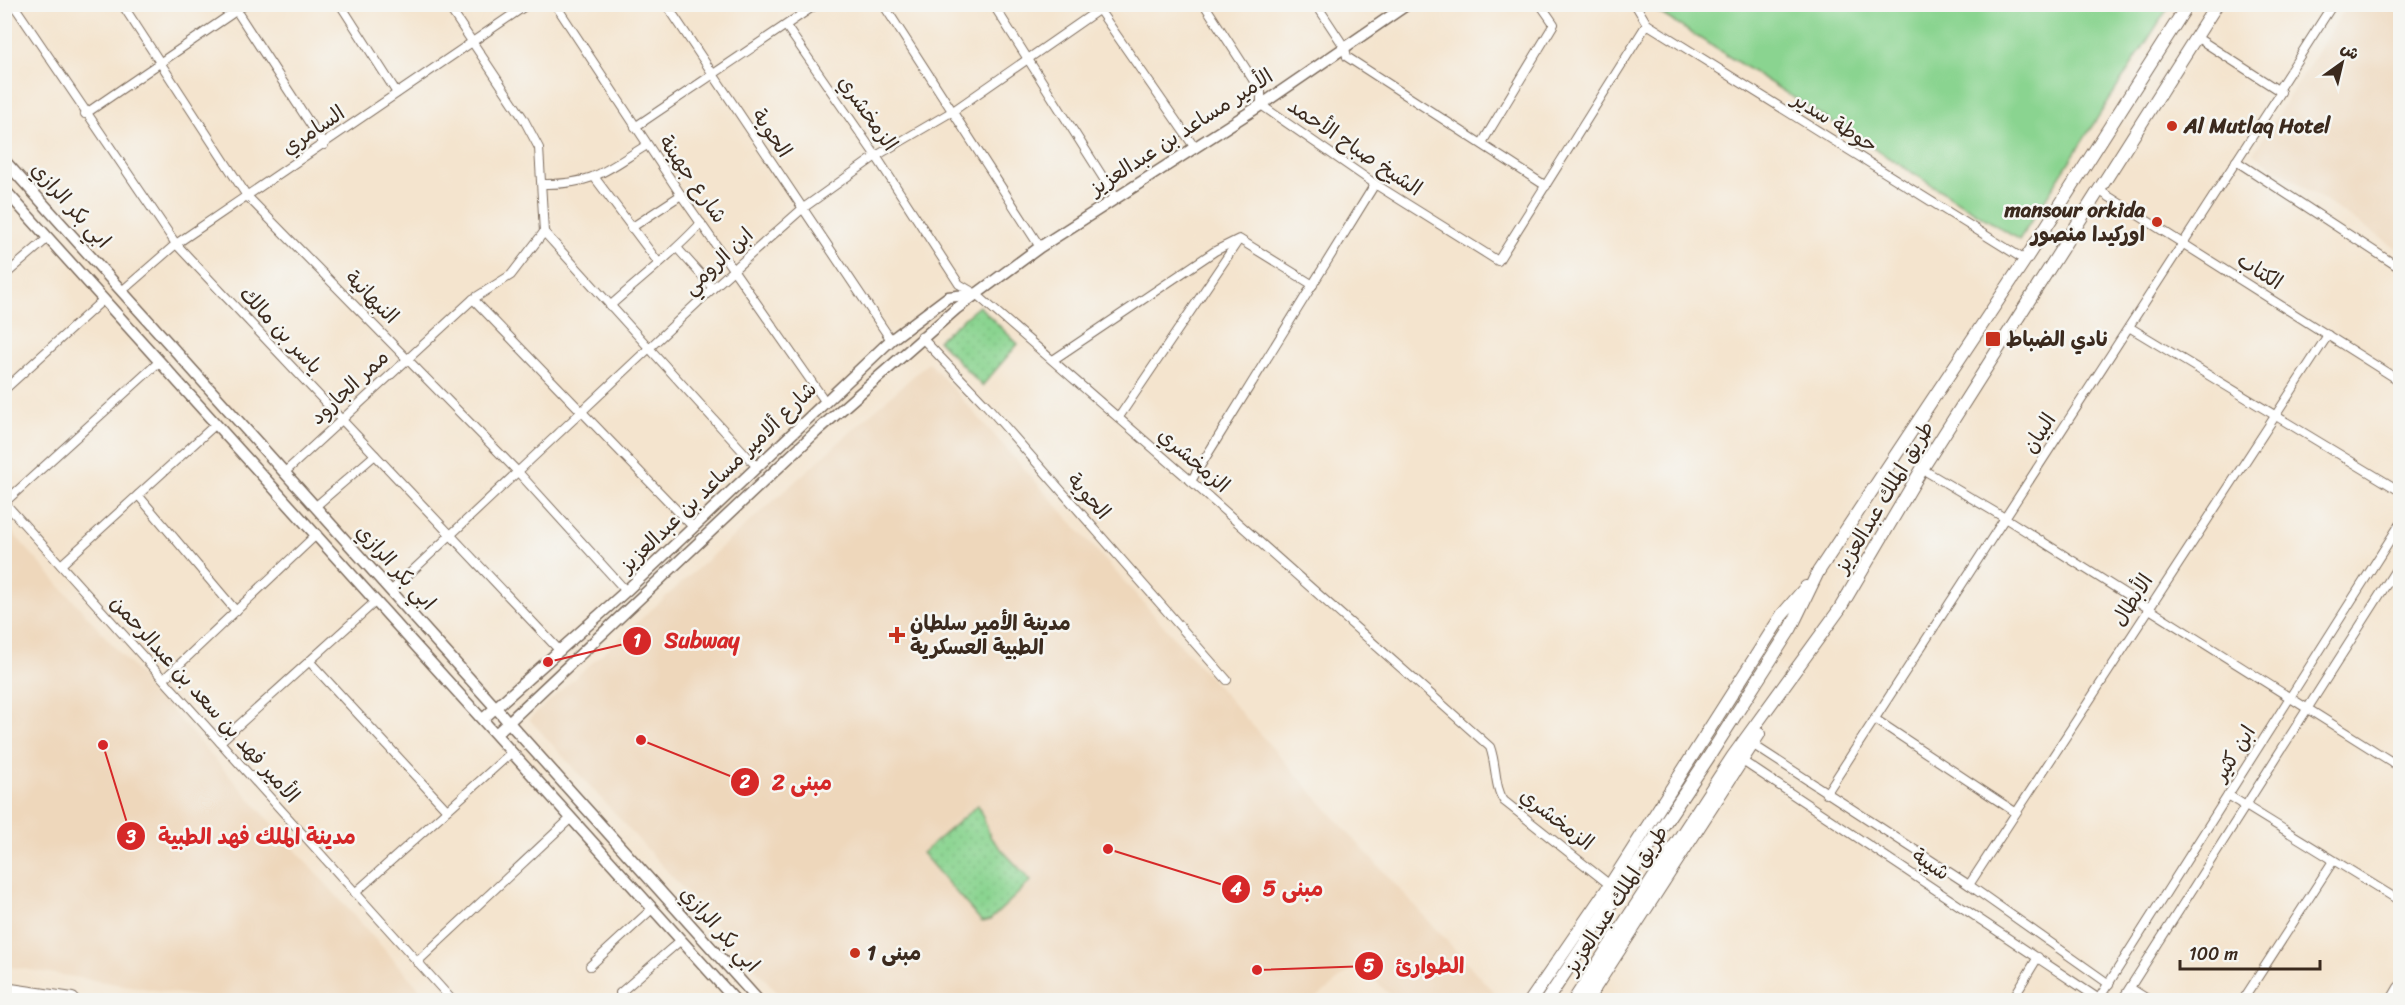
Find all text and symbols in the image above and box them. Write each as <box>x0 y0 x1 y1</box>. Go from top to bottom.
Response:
north arrow <box>2312 33 2372 93</box>
text: ش <box>2335 34 2366 68</box>
street label: الأمير مساعد بن عبدالعزيز <box>1079 58 1281 207</box>
street label: الزمخشري <box>828 67 908 159</box>
street label: حوطة سدير <box>1783 79 1886 163</box>
street label: الشيخ صباح الأحمد <box>1279 87 1431 207</box>
street label: السامري <box>273 94 353 166</box>
street label: الحوية <box>741 100 803 166</box>
place label: Al Mutlaq Hotel <box>2183 107 2331 145</box>
marker: Al Mutlaq Hotel <box>2165 119 2179 133</box>
street label: شارع جهينة <box>648 127 738 231</box>
street label: ابي بكر الرازي <box>21 153 121 257</box>
place label: mansour orkida اوركيدا منصور <box>2004 191 2145 253</box>
marker: mansour orkida اوركيدا منصور <box>2150 215 2164 229</box>
street label: ابن الرومي <box>673 217 763 305</box>
street label: الكتاب <box>2229 242 2291 300</box>
street label: النبهانية <box>336 261 408 333</box>
street label: ياسر بن مالك <box>229 277 333 383</box>
place label: نادي الضباط <box>2006 320 2108 358</box>
marker: نادي الضباط <box>1984 330 2002 348</box>
street label: ممر الجارود <box>300 339 398 435</box>
street label: شارع ألامير مساعد بن عبدالعزيز <box>608 372 826 584</box>
street label: البيان <box>2011 405 2067 461</box>
street label: طريق الملك عبدالعزيز <box>1822 413 1945 582</box>
street label: الزمخشري <box>1149 417 1239 503</box>
street label: الحوية <box>1057 463 1121 529</box>
street label: ابي بكر الرازي <box>346 515 446 619</box>
street label: الأبطال <box>2100 566 2164 634</box>
street label: الأمير فهد بن سعد بن عبدالرحمن <box>100 586 310 812</box>
place label: مدينة الأمير سلطان الطبية العسكرية <box>910 604 1071 666</box>
callout: Subway <box>622 621 752 661</box>
text: Subway <box>663 621 740 660</box>
text: 1 <box>633 625 641 657</box>
marker: مدينة الأمير سلطان الطبية العسكرية <box>888 626 906 644</box>
street label: ابن كثير <box>2201 717 2266 791</box>
callout: مبنى 2 <box>730 762 844 802</box>
text: مبنى 2 <box>771 763 832 802</box>
text: 2 <box>739 766 751 798</box>
street label: الزمخشري <box>1511 777 1603 861</box>
callout: مدينة الملك فهد الطبية <box>116 816 368 856</box>
text: مدينة الملك فهد الطبية <box>158 817 356 856</box>
street label: طريق الملك عبدالعزيز <box>1552 817 1679 984</box>
text: 3 <box>125 821 136 853</box>
street label: شيبة <box>1904 837 1958 891</box>
callout: مبنى 5 <box>1221 869 1336 909</box>
text: مبنى 5 <box>1263 869 1323 908</box>
text: 4 <box>1229 873 1242 905</box>
street label: ابي بكر الرازي <box>670 877 770 981</box>
scale bar <box>2180 933 2320 971</box>
place label: مبنى 1 <box>867 934 921 972</box>
text: 100 m <box>2189 938 2238 970</box>
marker: مبنى 1 <box>848 946 862 960</box>
callout: الطوارئ <box>1354 946 1477 986</box>
text: الطوارئ <box>1396 946 1464 985</box>
text: 5 <box>1364 950 1375 982</box>

